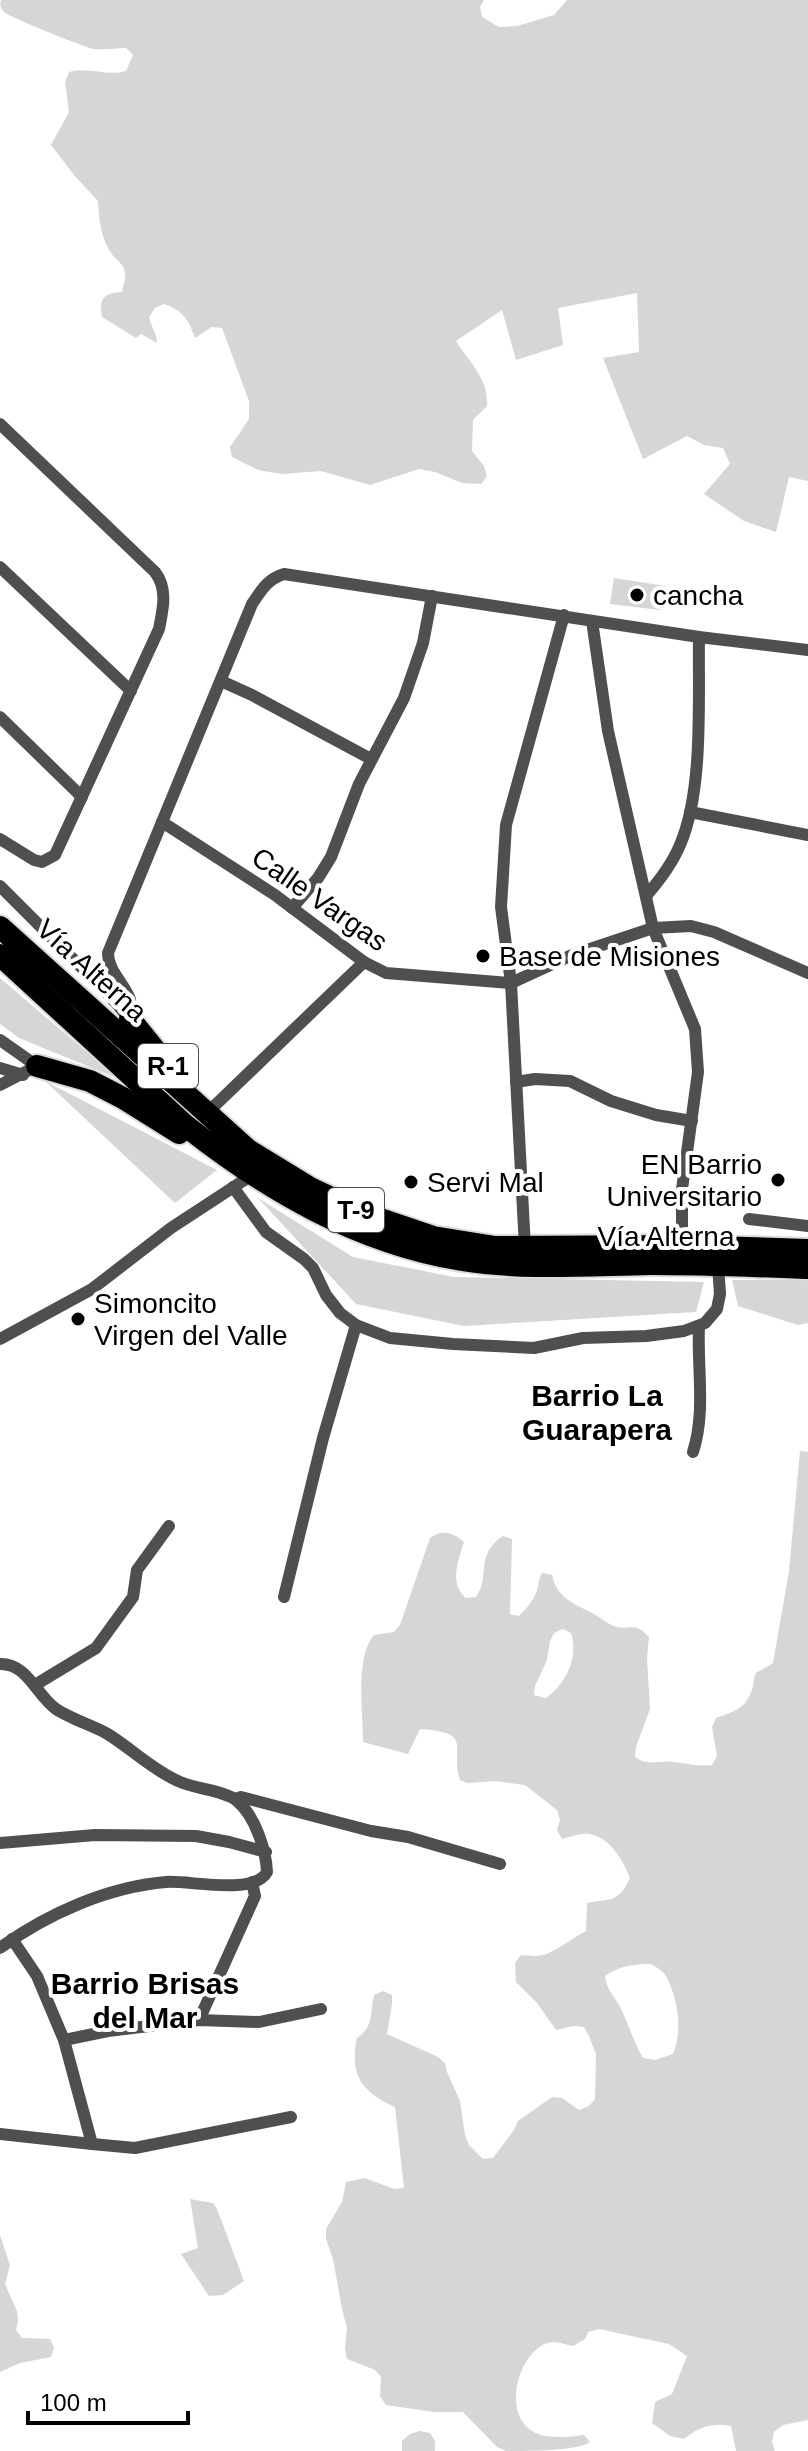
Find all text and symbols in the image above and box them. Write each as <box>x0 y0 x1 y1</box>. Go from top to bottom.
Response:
place label: cancha <box>653 580 744 611</box>
marker: cancha <box>628 586 646 604</box>
street label: Calle Vargas <box>246 841 393 957</box>
street label: Vía Alterna <box>30 913 153 1028</box>
place label: Base de Misiones <box>499 941 720 972</box>
marker: Base de Misiones <box>474 947 492 965</box>
road number: R-1 <box>138 1044 198 1088</box>
place label: EN Barrio Universitario <box>606 1149 762 1212</box>
place label: Servi Mal <box>427 1167 544 1198</box>
marker: EN Barrio Universitario <box>769 1171 787 1189</box>
marker: Servi Mal <box>402 1173 420 1191</box>
road number: T-9 <box>328 1188 384 1232</box>
street label: Vía Alterna <box>598 1221 735 1252</box>
place label: Simoncito Virgen del Valle <box>94 1288 288 1351</box>
marker: Simoncito Virgen del Valle <box>69 1310 87 1328</box>
district label: Barrio La Guarapera <box>522 1379 672 1446</box>
district label: Barrio Brisas del Mar <box>51 1967 239 2034</box>
scale bar <box>28 2375 188 2425</box>
text: 100 m <box>40 2389 107 2416</box>

